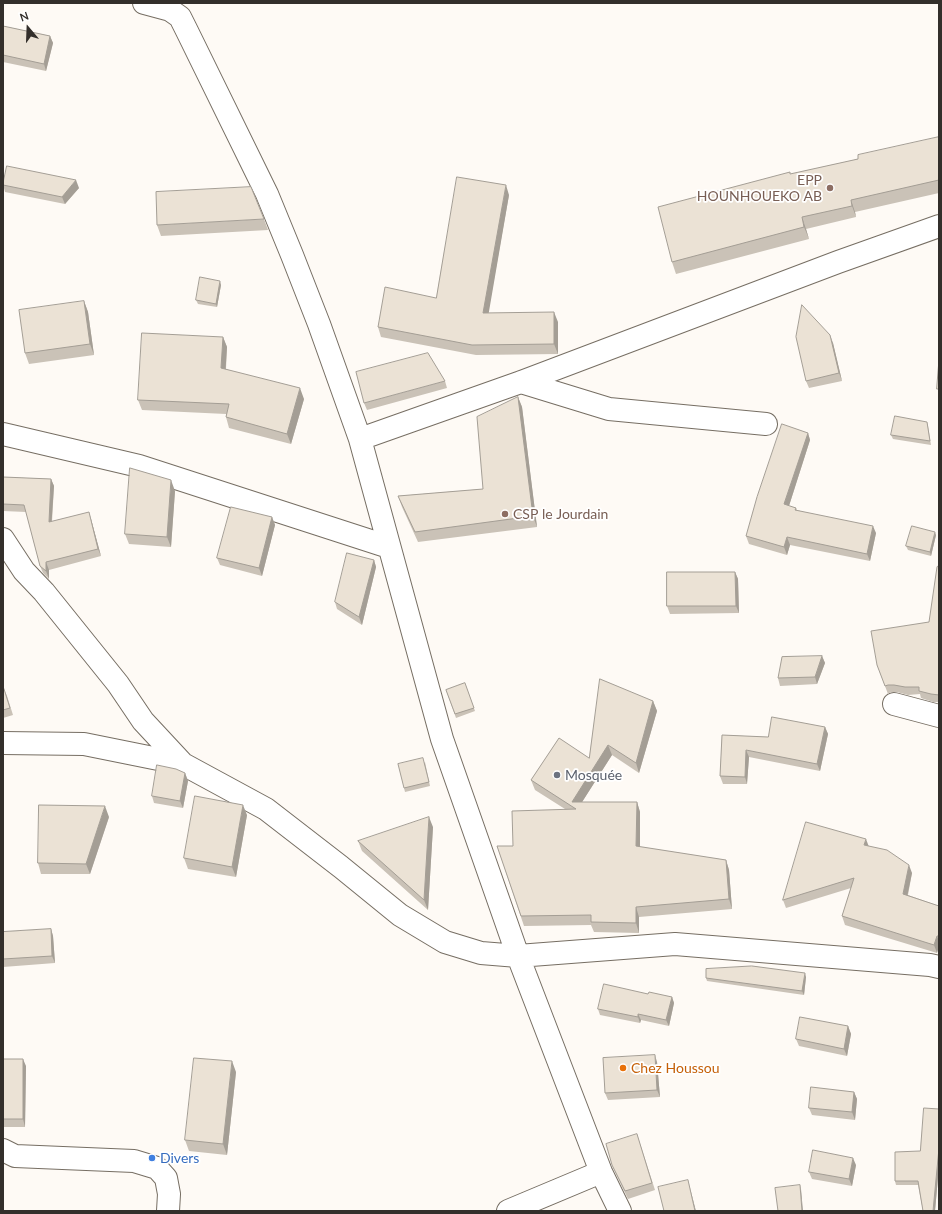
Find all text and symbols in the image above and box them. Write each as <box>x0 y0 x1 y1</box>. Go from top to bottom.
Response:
north arrow <box>8 8 48 48</box>
text: N <box>18 9 30 24</box>
place label: EPP HOUNHOUEKO AB <box>697 172 822 204</box>
marker: EPP HOUNHOUEKO AB <box>825 183 835 193</box>
place label: CSP le Jourdain <box>513 506 608 522</box>
marker: CSP le Jourdain <box>500 509 510 519</box>
place label: Mosquée <box>565 767 622 783</box>
marker: Mosquée <box>552 770 562 780</box>
place label: Chez Houssou <box>631 1060 720 1076</box>
marker: Chez Houssou <box>618 1063 628 1073</box>
place label: Divers <box>160 1150 199 1166</box>
marker: Divers <box>147 1153 157 1163</box>

